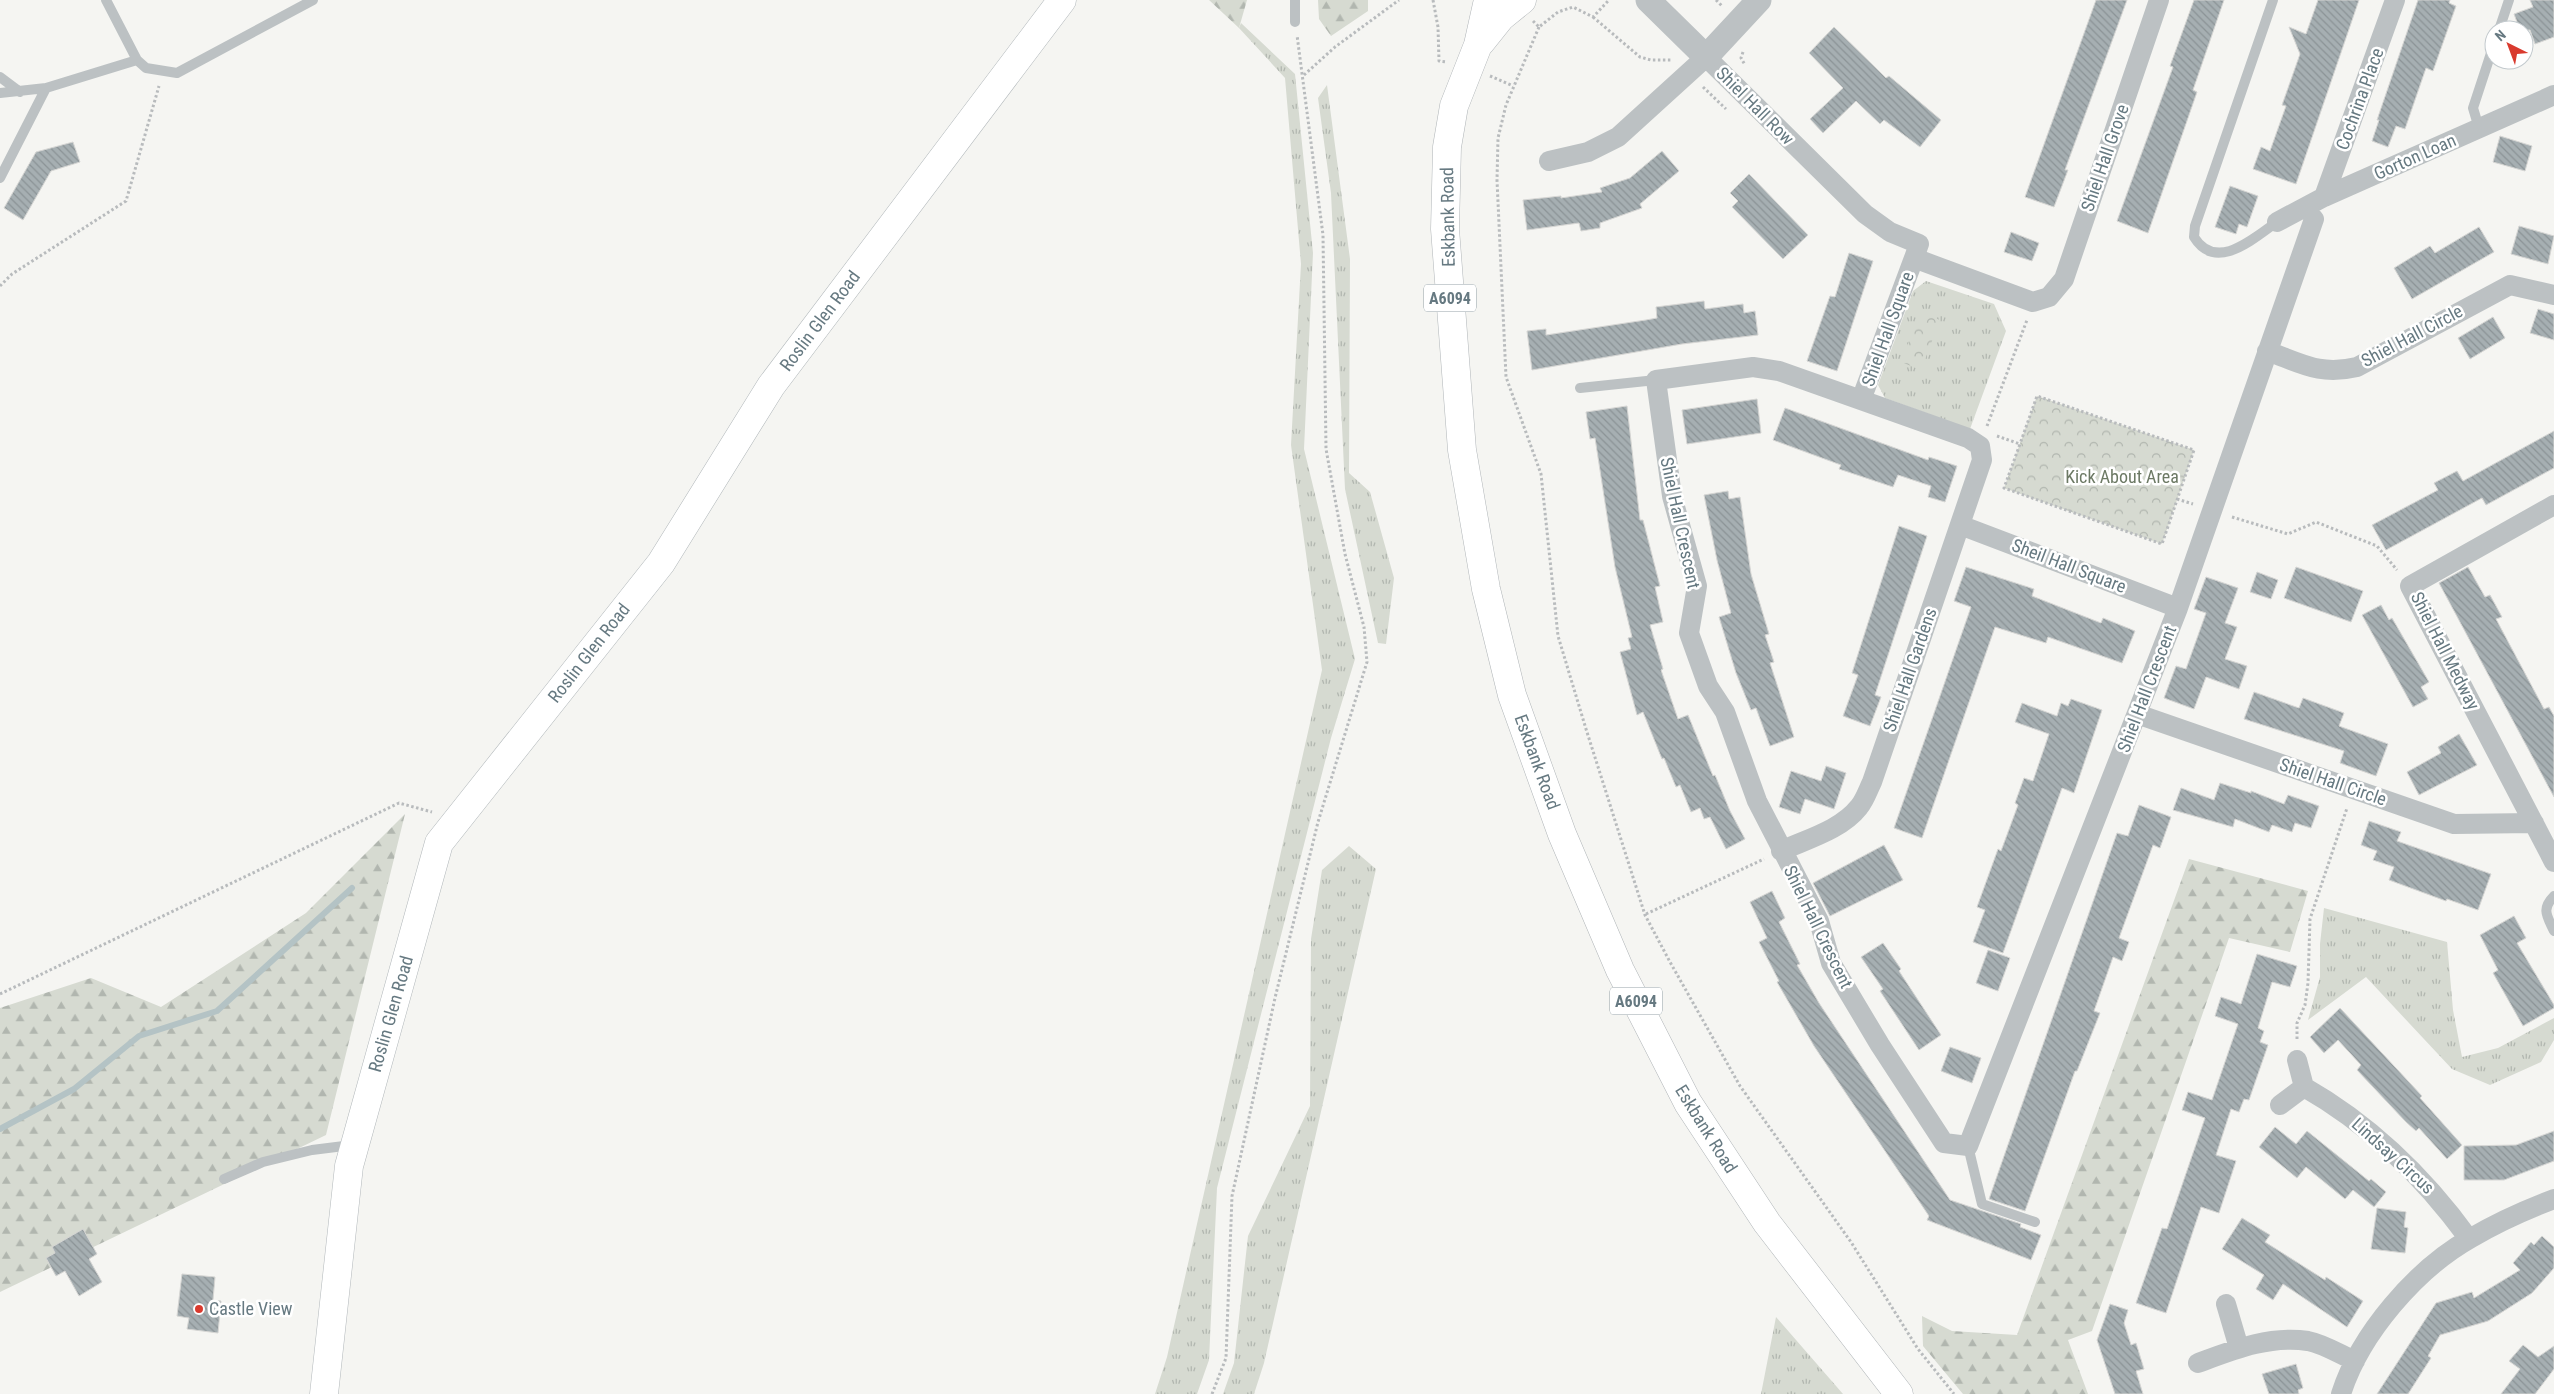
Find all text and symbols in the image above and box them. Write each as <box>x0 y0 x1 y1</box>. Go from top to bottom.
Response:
north arrow <box>2484 20 2534 70</box>
text: N <box>2492 27 2509 44</box>
street label: Cochrina Place <box>2331 45 2388 153</box>
street label: Shiel Hall Row <box>1712 62 1799 149</box>
street label: Shiel Hall Grove <box>2076 102 2133 214</box>
street label: Gorton Loan <box>2371 129 2459 184</box>
street label: Eskbank Road <box>1436 167 1459 267</box>
street label: Roslin Glen Road <box>775 266 864 375</box>
street label: Shiel Hall Square <box>1857 269 1918 389</box>
road number: A6094 <box>1424 284 1476 312</box>
street label: Shiel Hall Circle <box>2358 300 2466 371</box>
street label: Shiel Hall Crescent <box>1656 455 1705 591</box>
park label: Kick About Area <box>2065 466 2179 487</box>
street label: Sheil Hall Square <box>2009 534 2129 597</box>
street label: Shiel Hall Medway <box>2407 588 2484 714</box>
street label: Roslin Glen Road <box>543 599 634 706</box>
street label: Shiel Hall Gardens <box>1878 605 1941 735</box>
street label: Shiel Hall Crescent <box>2113 623 2180 755</box>
street label: Eskbank Road <box>1511 711 1564 812</box>
street label: Shiel Hall Circle <box>2277 753 2389 810</box>
street label: Shiel Hall Crescent <box>1780 862 1857 992</box>
street label: Roslin Glen Road <box>364 953 417 1074</box>
road number: A6094 <box>1610 988 1662 1014</box>
street label: Eskbank Road <box>1671 1081 1742 1177</box>
street label: Lindsay Circus <box>2348 1113 2439 1198</box>
place label: Castle View <box>209 1298 293 1319</box>
marker: Castle View <box>193 1303 205 1315</box>

